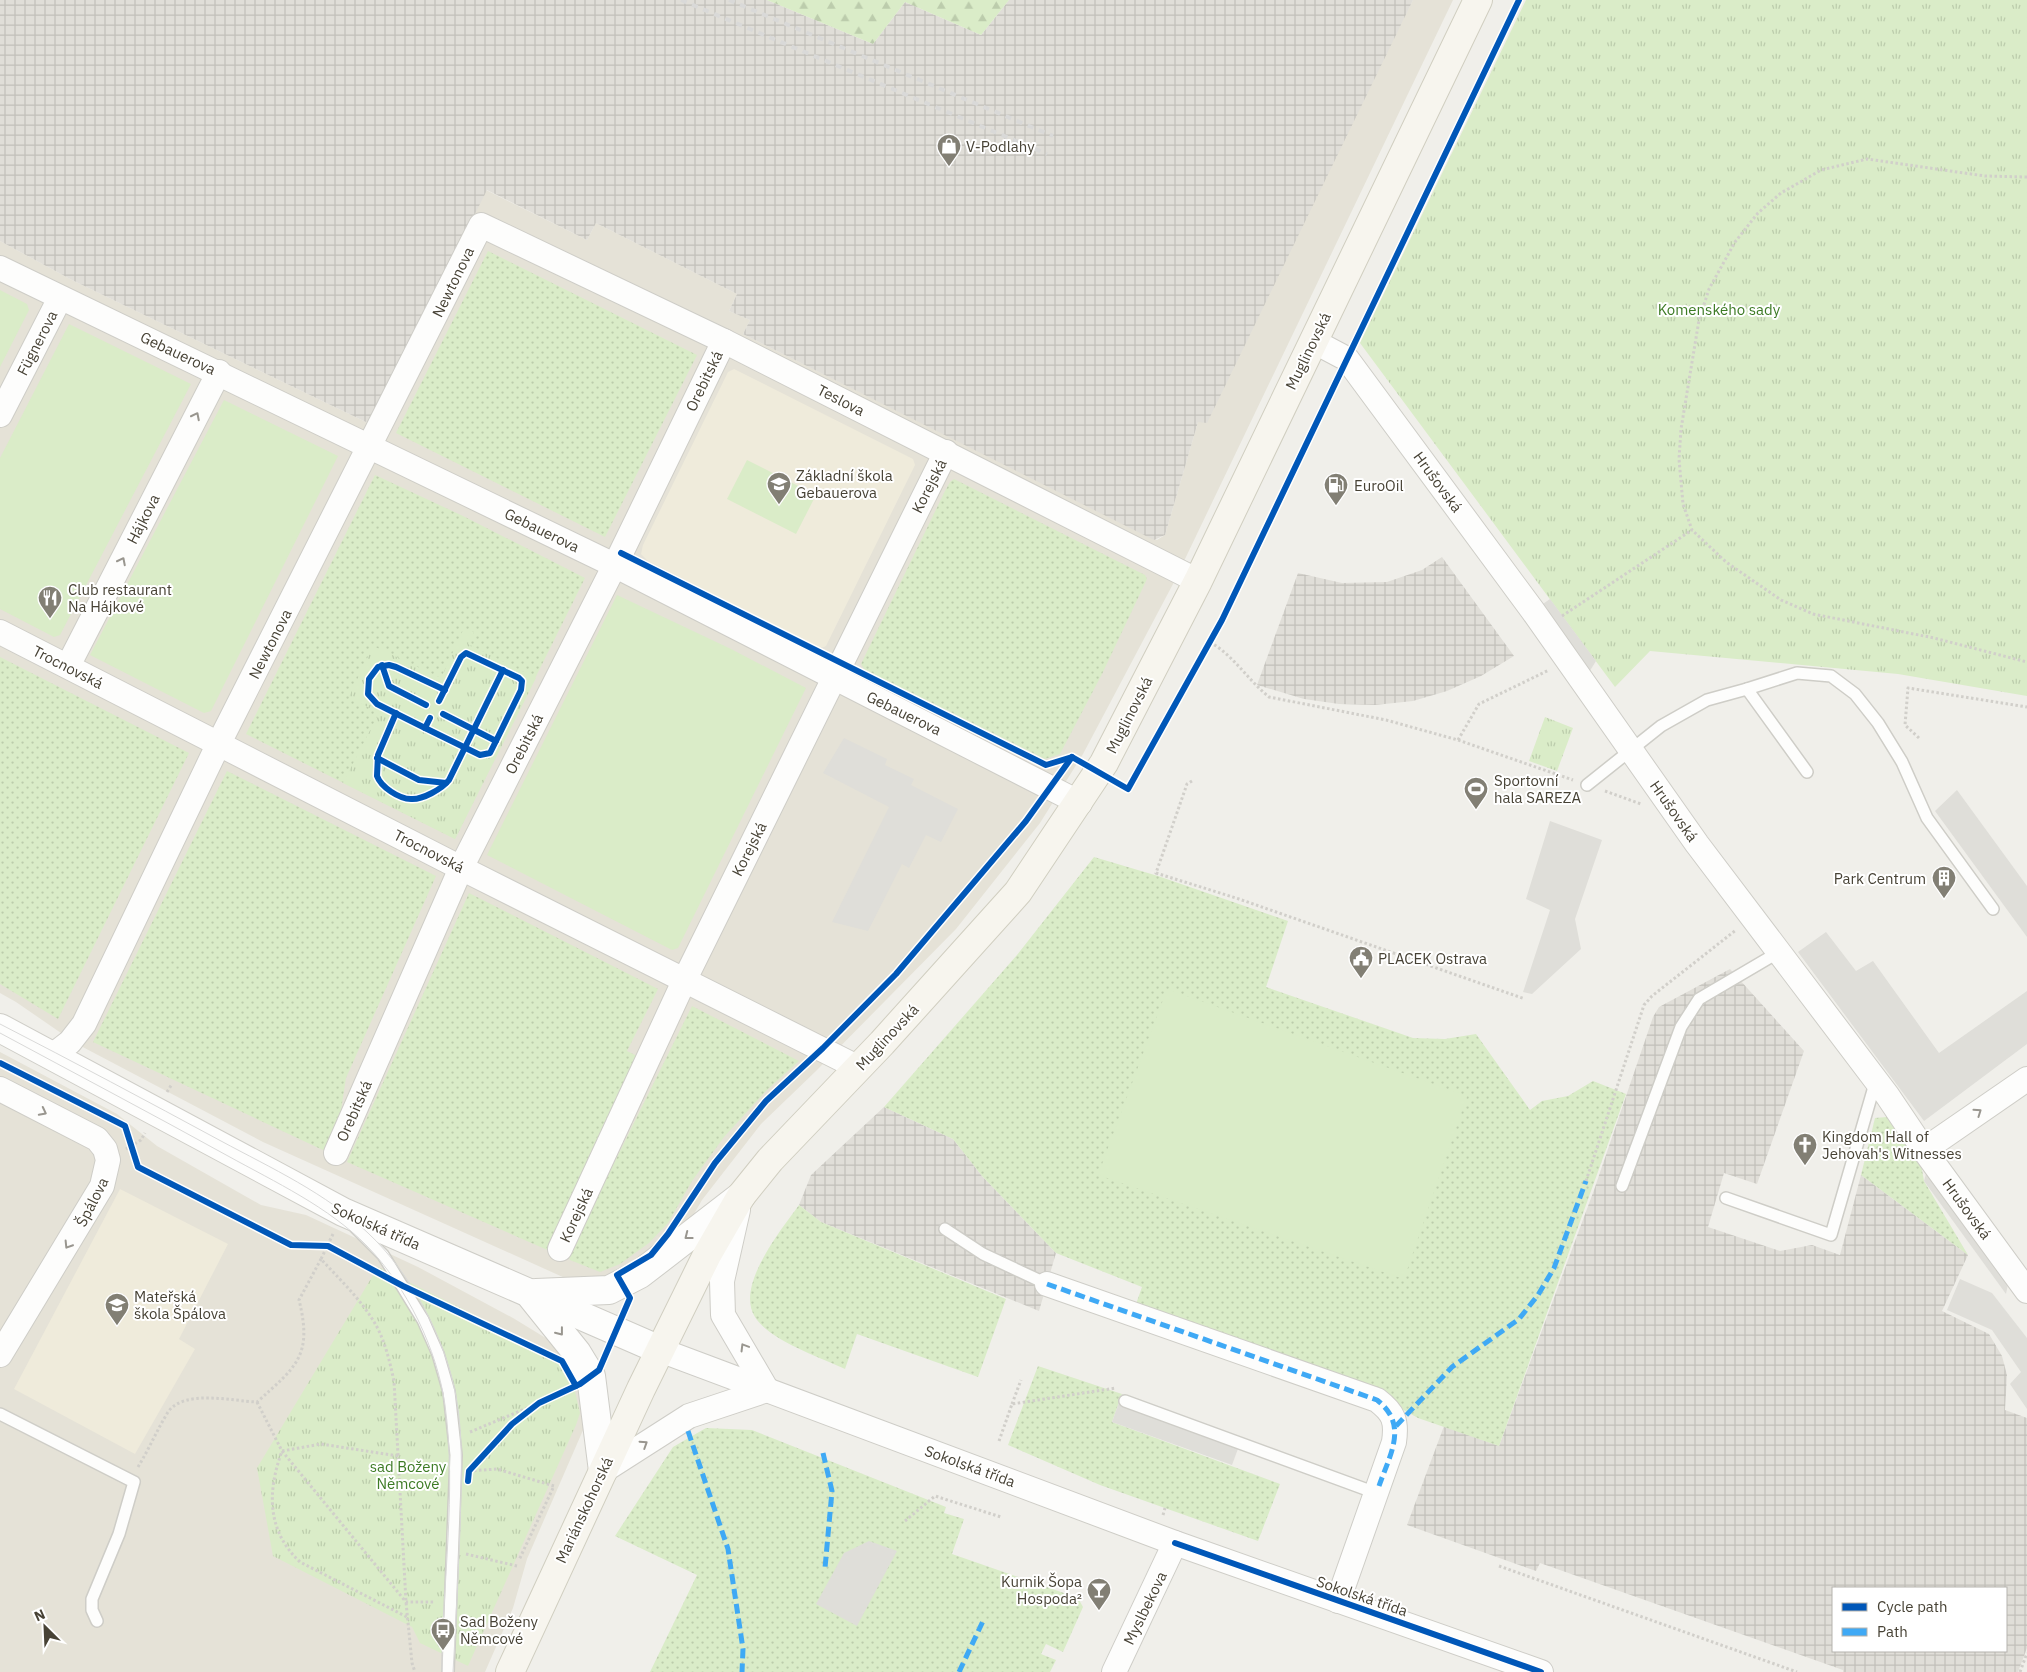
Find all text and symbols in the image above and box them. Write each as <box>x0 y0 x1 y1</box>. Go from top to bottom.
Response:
shop icon: V-Podlahy <box>936 133 962 167</box>
place label: V-Podlahy <box>966 137 1035 156</box>
street label: Newtonova <box>428 244 478 320</box>
park label: Komenského sady <box>1658 300 1781 319</box>
street label: Fügnerova <box>13 307 61 379</box>
street label: Muglinovská <box>1281 309 1335 393</box>
street label: Gebauerova <box>137 327 219 379</box>
street label: Orebitská <box>681 348 727 414</box>
street label: Teslova <box>814 380 868 420</box>
one-way arrow <box>190 413 200 422</box>
street label: Hrušovská <box>1410 448 1466 516</box>
street label: Korejská <box>907 456 951 516</box>
place label: Základní škola Gebauerova <box>796 466 893 502</box>
school or university icon: Základní škola Gebauerova <box>766 471 792 505</box>
fuel station icon: EuroOil <box>1323 472 1349 506</box>
place label: EuroOil <box>1354 476 1404 495</box>
street label: Hájkova <box>122 491 164 547</box>
street label: Gebauerova <box>501 504 583 556</box>
one-way arrow <box>116 557 126 566</box>
place label: Club restaurant Na Hájkové <box>68 580 172 616</box>
restaurant icon: Club restaurant Na Hájkové <box>37 585 63 619</box>
street label: Newtonova <box>244 606 296 682</box>
street label: Trocnovská <box>30 641 106 693</box>
street label: Muglinovská <box>1102 673 1156 757</box>
street label: Gebauerova <box>863 687 945 739</box>
street label: Orebitská <box>501 711 547 777</box>
place label: Sportovní hala SAREZA <box>1494 771 1582 807</box>
sports icon: Sportovní hala SAREZA <box>1463 776 1489 810</box>
street label: Hrušovská <box>1646 777 1702 845</box>
street label: Korejská <box>727 819 771 879</box>
street label: Trocnovská <box>391 825 467 877</box>
building icon: Park Centrum <box>1931 865 1957 899</box>
place label: Park Centrum <box>1834 869 1926 888</box>
public building icon: PLACEK Ostrava <box>1348 945 1374 979</box>
place label: PLACEK Ostrava <box>1378 949 1487 968</box>
street label: Muglinovská <box>851 1000 923 1074</box>
street label: Orebitská <box>332 1077 376 1145</box>
one-way arrow <box>38 1106 47 1116</box>
one-way arrow <box>1973 1109 1982 1118</box>
place label: Kingdom Hall of Jehovah's Witnesses <box>1822 1127 1962 1163</box>
church icon: Kingdom Hall of Jehovah's Witnesses <box>1792 1132 1818 1166</box>
street label: Špálova <box>71 1174 113 1230</box>
street label: Hrušovská <box>1939 1175 1995 1243</box>
street label: Korejská <box>555 1185 597 1245</box>
street label: Sokolská třída <box>329 1198 423 1254</box>
one-way arrow <box>685 1231 694 1240</box>
one-way arrow <box>64 1240 74 1249</box>
place label: Mateřská škola Špálova <box>134 1287 226 1323</box>
school or university icon: Mateřská škola Špálova <box>104 1292 130 1326</box>
one-way arrow <box>554 1326 562 1335</box>
one-way arrow <box>740 1344 750 1353</box>
one-way arrow <box>638 1441 647 1450</box>
street label: Sokolská třída <box>922 1441 1018 1491</box>
street label: Mariánskohorská <box>551 1454 617 1566</box>
park label: sad Boženy Němcové <box>370 1457 447 1493</box>
street label: Myslbekova <box>1119 1568 1171 1648</box>
place label: Kurnik Šopa Hospoda² <box>1001 1572 1082 1608</box>
street label: Sokolská třída <box>1314 1572 1410 1620</box>
bar icon: Kurnik Šopa Hospoda² <box>1086 1577 1112 1611</box>
legend <box>1832 1587 2007 1652</box>
text: Cycle path <box>1877 1597 1948 1616</box>
north arrow <box>20 1602 70 1652</box>
text: N <box>31 1605 48 1625</box>
place label: Sad Boženy Němcové <box>460 1612 539 1648</box>
bus stop icon: Sad Boženy Němcové <box>430 1617 456 1651</box>
text: Path <box>1877 1622 1908 1641</box>

